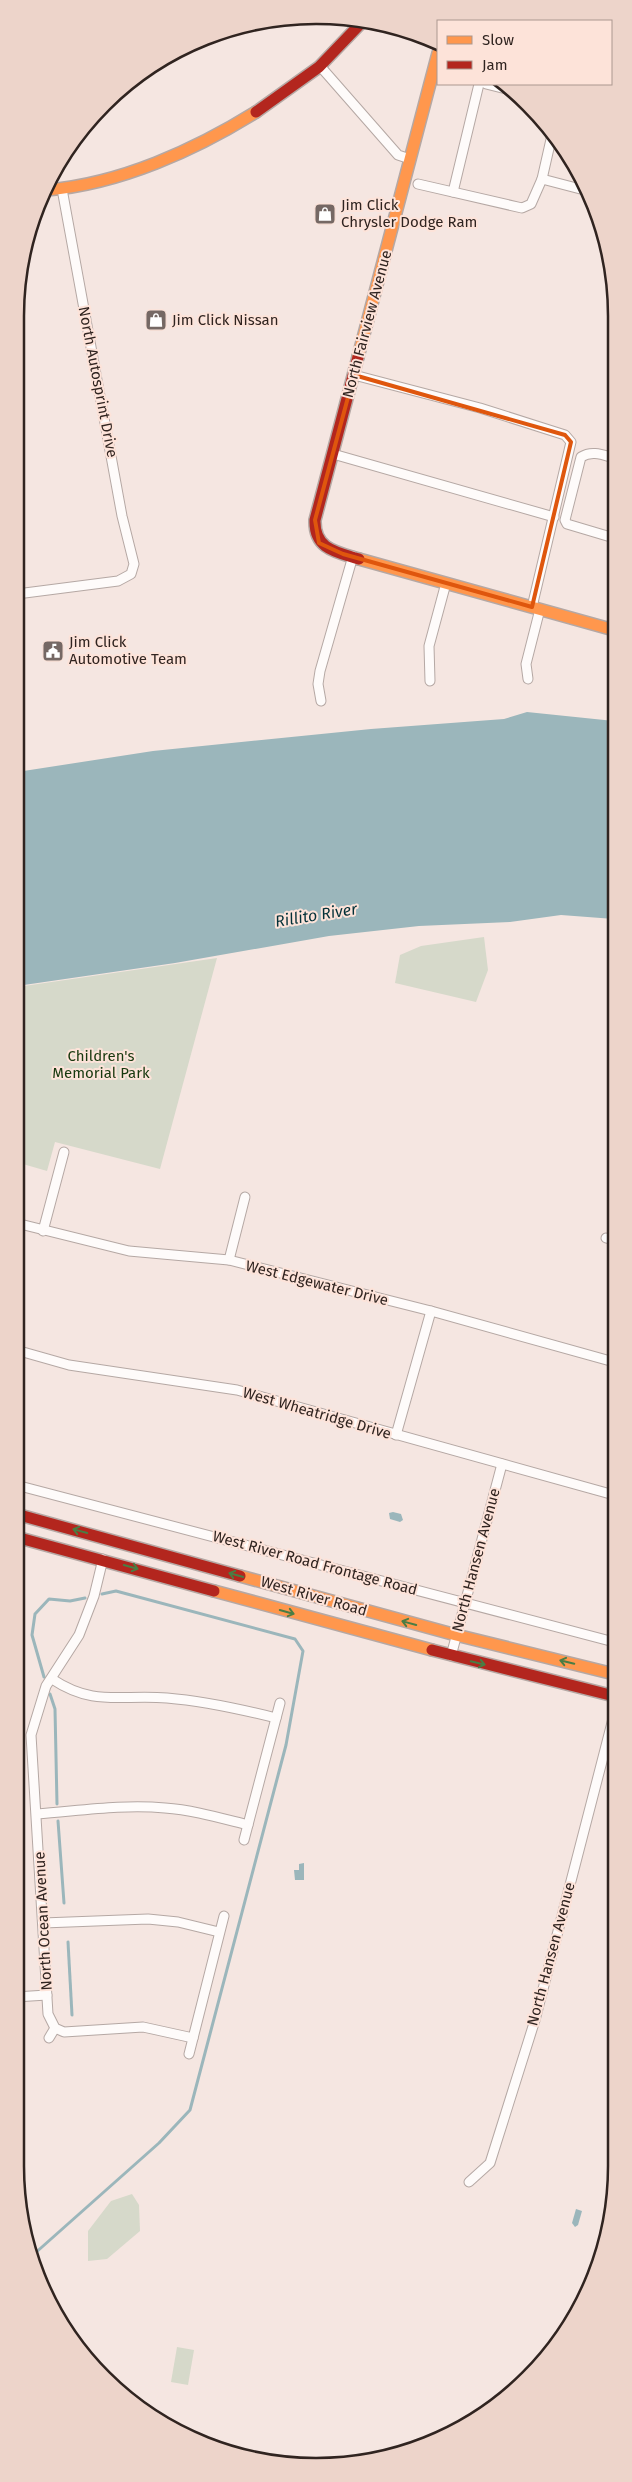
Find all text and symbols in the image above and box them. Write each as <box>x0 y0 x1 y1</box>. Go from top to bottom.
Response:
legend <box>437 20 612 85</box>
text: Slow <box>482 31 514 49</box>
text: Jam <box>482 56 508 74</box>
place label: Jim Click Chrysler Dodge Ram <box>341 196 477 231</box>
shop icon: Jim Click Chrysler Dodge Ram <box>313 202 337 226</box>
street label: North Fairview Avenue <box>339 248 395 400</box>
street label: North Autosprint Drive <box>75 305 121 459</box>
shop icon: Jim Click Nissan <box>144 308 168 332</box>
place label: Jim Click Nissan <box>172 311 278 329</box>
place label: Jim Click Automotive Team <box>69 633 187 668</box>
public building icon: Jim Click Automotive Team <box>41 639 65 663</box>
water label: Rillito River <box>274 899 359 931</box>
park label: Children's Memorial Park <box>52 1047 150 1082</box>
street label: West Edgewater Drive <box>244 1257 390 1309</box>
street label: West Wheatridge Drive <box>241 1383 393 1443</box>
street label: North Hansen Avenue <box>448 1486 504 1634</box>
one-way arrow <box>72 1525 88 1535</box>
street label: West River Road Frontage Road <box>211 1527 419 1599</box>
one-way arrow <box>123 1562 139 1572</box>
one-way arrow <box>228 1569 244 1579</box>
street label: West River Road <box>259 1572 369 1620</box>
one-way arrow <box>279 1607 295 1617</box>
one-way arrow <box>402 1617 418 1627</box>
one-way arrow <box>560 1657 576 1666</box>
one-way arrow <box>469 1658 485 1668</box>
street label: North Ocean Avenue <box>30 1851 56 1991</box>
street label: North Hansen Avenue <box>523 1880 579 2028</box>

